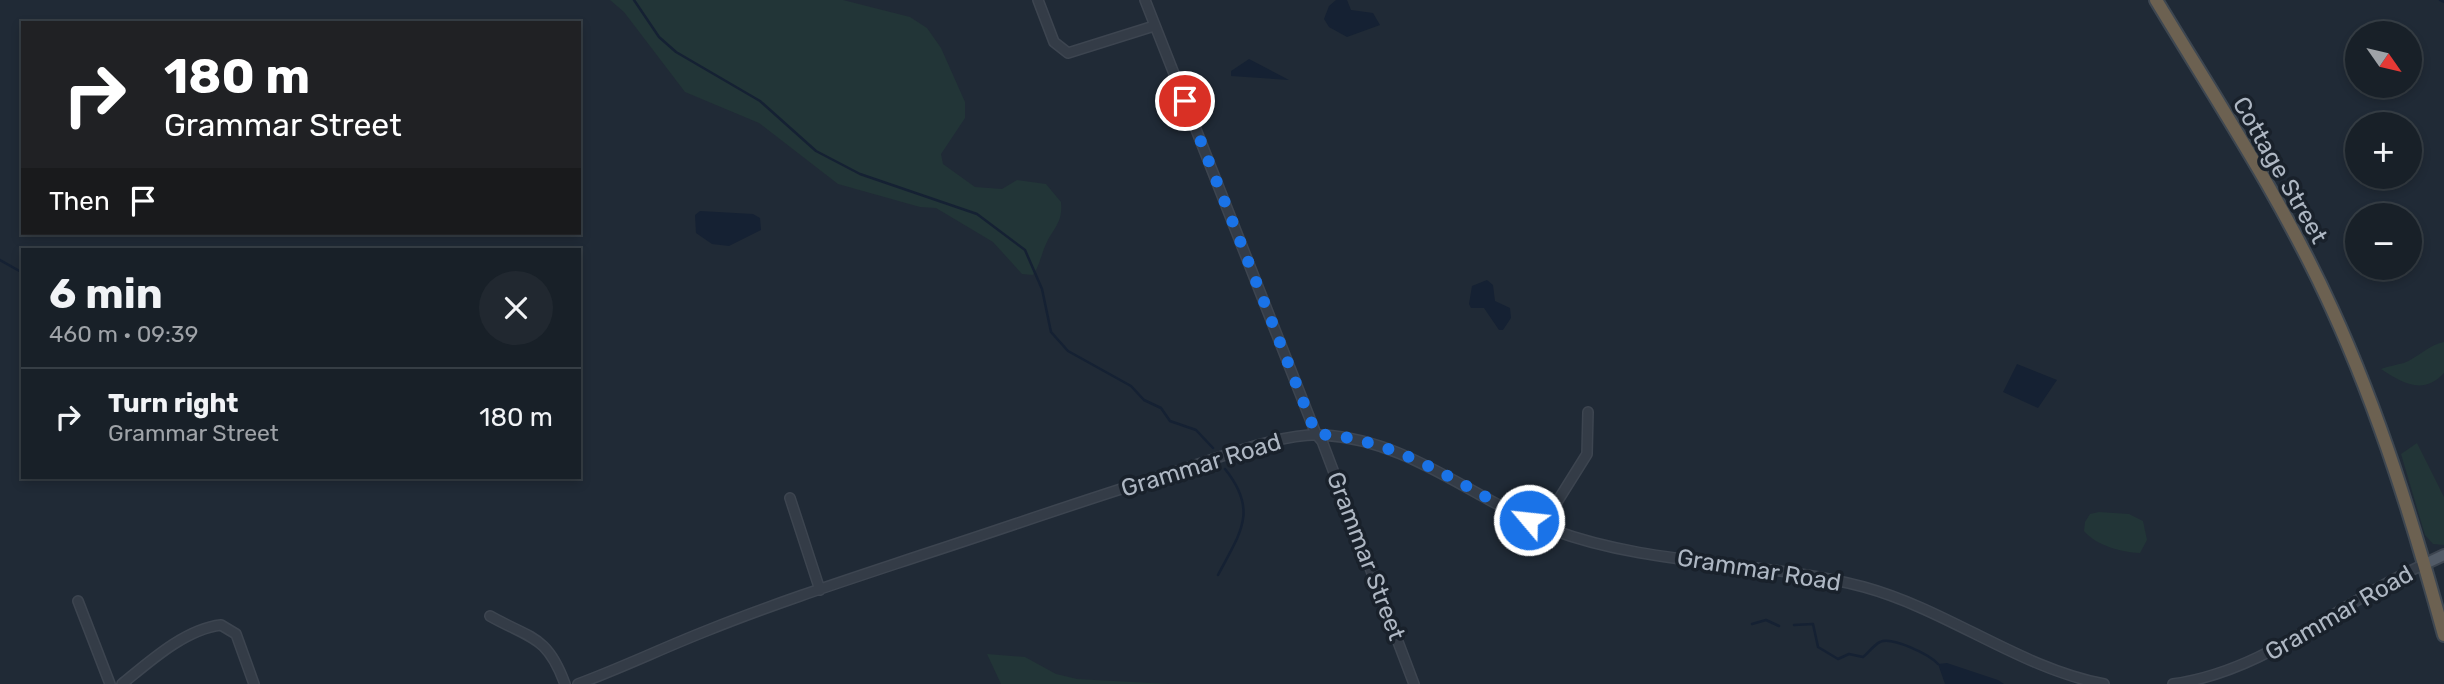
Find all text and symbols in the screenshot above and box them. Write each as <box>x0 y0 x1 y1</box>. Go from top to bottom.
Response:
north arrow <box>2345 21 2422 98</box>
map controls <box>2345 21 2422 280</box>
text: 180 m <box>164 47 310 105</box>
icon: right <box>49 49 140 140</box>
pin <box>1155 71 1215 131</box>
icon: arrive <box>1166 82 1204 120</box>
street label: Cottage Street <box>2227 92 2333 248</box>
text: Grammar Street <box>164 106 402 144</box>
button: + <box>2345 112 2422 189</box>
icon: arrive <box>124 182 162 220</box>
text: Then <box>49 186 110 217</box>
button: − <box>2345 203 2422 280</box>
text: 6 min <box>49 269 163 319</box>
button: close <box>479 271 553 345</box>
text: 460 m · 09:39 <box>49 320 198 348</box>
text: Turn right <box>108 388 238 419</box>
icon: right <box>49 398 87 436</box>
text: 180 m <box>479 402 553 433</box>
text: Grammar Street <box>108 419 279 447</box>
street label: Grammar Road <box>1118 427 1284 503</box>
street label: Grammar Street <box>1321 468 1411 644</box>
position arrow <box>1492 483 1566 557</box>
street label: Grammar Road <box>1675 543 1843 597</box>
street label: Grammar Road <box>2260 559 2418 667</box>

